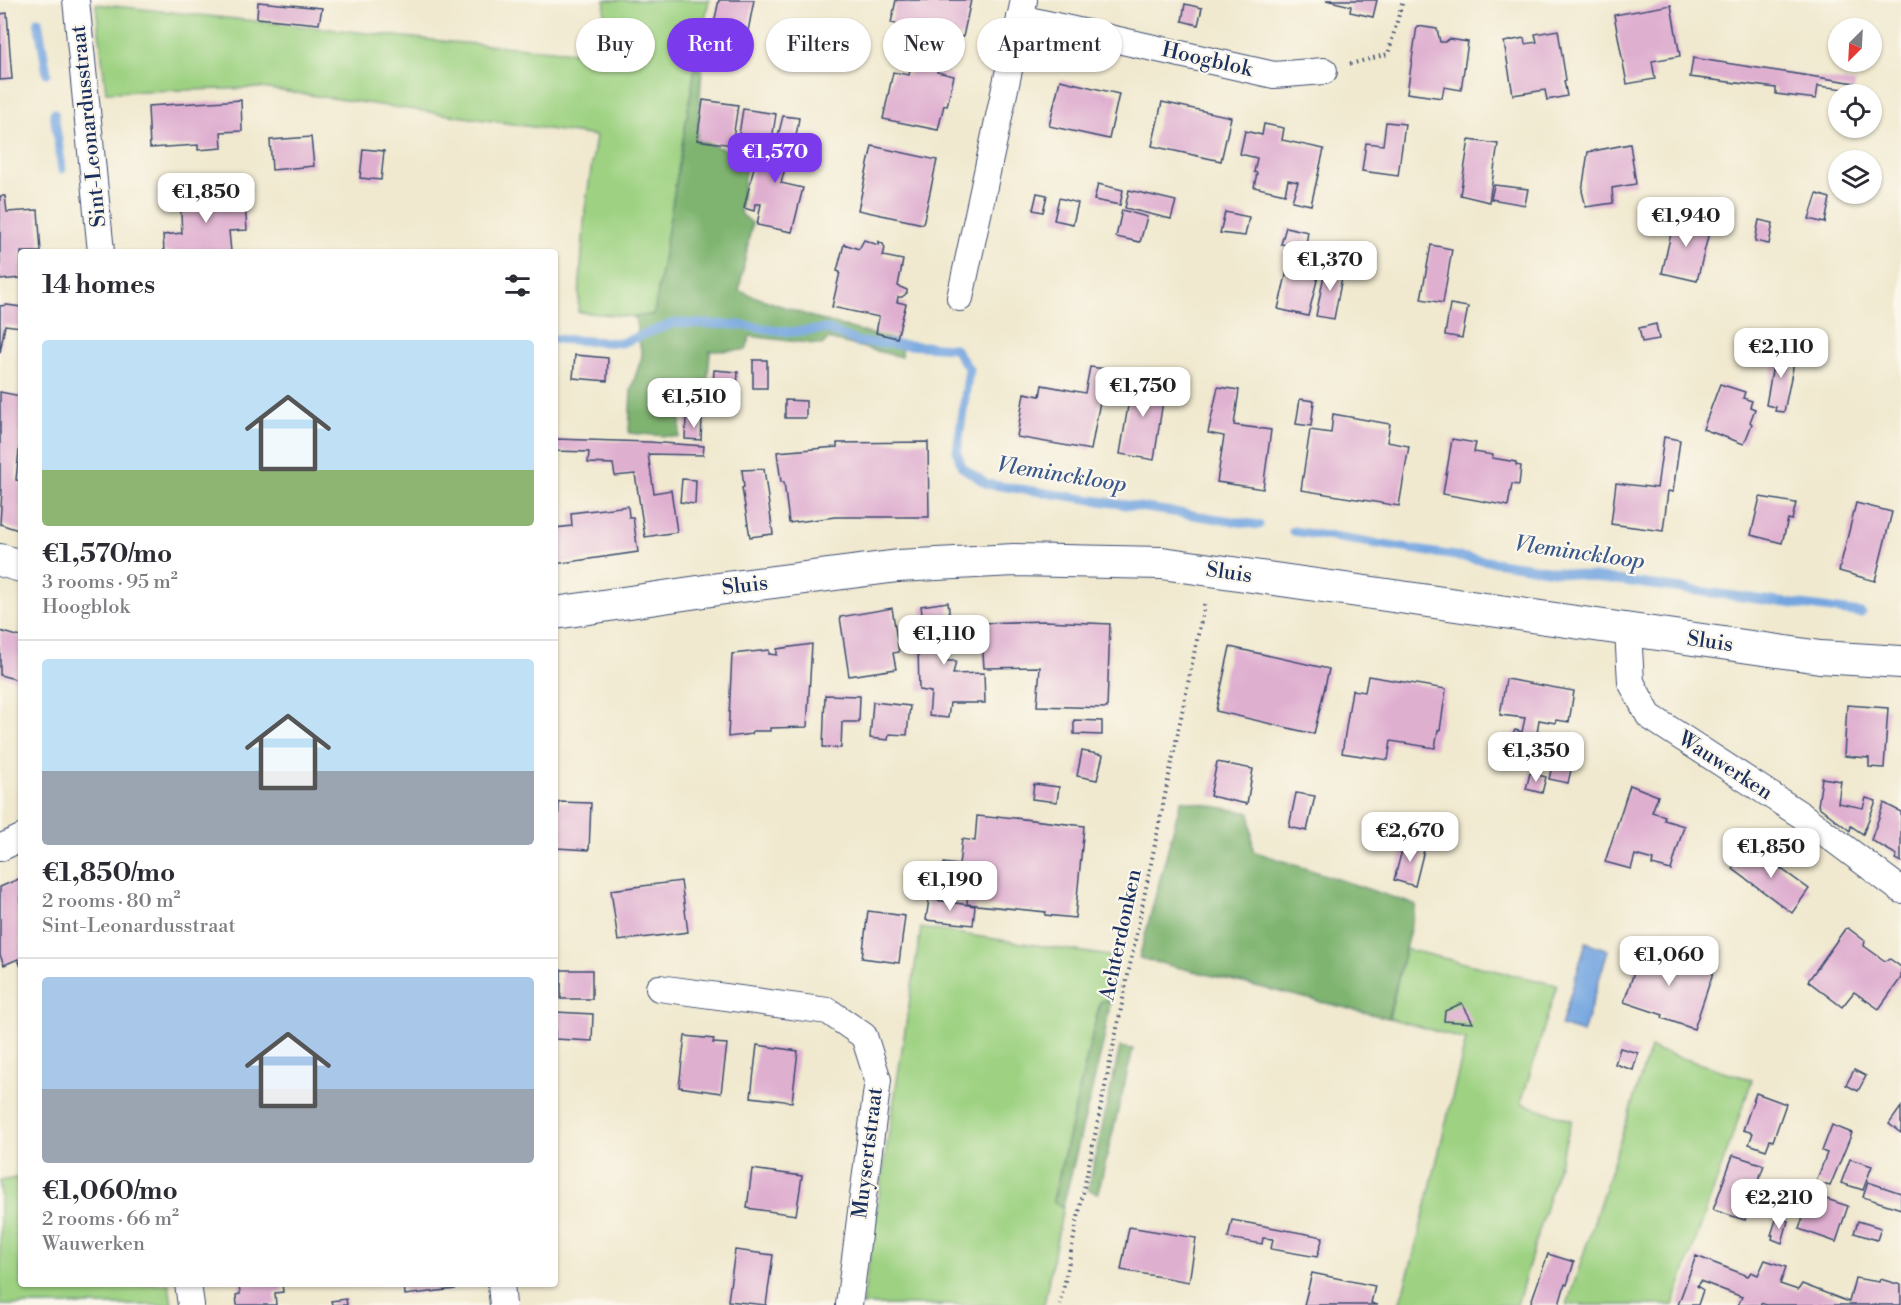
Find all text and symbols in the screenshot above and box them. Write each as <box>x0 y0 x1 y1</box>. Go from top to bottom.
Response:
chip: Buy <box>576 18 655 72</box>
chip: Rent <box>667 18 754 72</box>
chip: Filters <box>766 18 871 72</box>
chip: New <box>883 18 965 72</box>
chip: Apartment <box>977 18 1122 72</box>
north arrow <box>1828 18 1882 72</box>
map controls <box>1828 18 1882 204</box>
street label: Sint-Leonardusstraat <box>65 23 113 228</box>
street label: Hoogblok <box>1159 37 1256 83</box>
button: locate <box>1828 84 1882 138</box>
pin: €1,570 <box>726 133 824 184</box>
text: €1,570 <box>742 140 808 165</box>
button: layers <box>1828 150 1882 204</box>
pin: €1,850 <box>157 173 255 224</box>
text: €1,850 <box>172 180 240 205</box>
pin: €1,940 <box>1637 197 1735 248</box>
text: €1,940 <box>1651 204 1721 229</box>
pin: €1,370 <box>1281 241 1379 292</box>
text: €1,370 <box>1297 248 1363 273</box>
text: 14 homes <box>42 269 155 301</box>
icon: filters <box>501 269 534 302</box>
pin: €2,110 <box>1732 328 1830 379</box>
text: €2,110 <box>1748 335 1814 360</box>
pin: €1,750 <box>1094 367 1192 418</box>
text: €1,750 <box>1109 374 1177 399</box>
pin: €1,510 <box>645 378 743 429</box>
icon: home <box>234 379 342 487</box>
text: €1,510 <box>662 385 726 410</box>
water label: Vleminckloop <box>995 451 1129 499</box>
water label: Vleminckloop <box>1513 530 1647 576</box>
text: €1,570/mo <box>42 538 172 570</box>
street label: Sluis <box>1204 557 1254 589</box>
text: 3 rooms · 95 m² <box>42 570 178 595</box>
street label: Sluis <box>720 570 770 602</box>
text: Hoogblok <box>42 595 130 620</box>
pin: €1,110 <box>895 615 993 666</box>
text: €1,110 <box>913 622 976 647</box>
street label: Sluis <box>1685 626 1735 658</box>
icon: home <box>234 698 342 806</box>
street label: Wauwerken <box>1672 725 1778 807</box>
pin: €1,350 <box>1487 732 1585 783</box>
text: €1,350 <box>1502 739 1570 764</box>
pin: €2,670 <box>1361 812 1459 863</box>
text: €2,670 <box>1375 819 1445 844</box>
pin: €1,850 <box>1722 828 1820 879</box>
text: €1,850 <box>1737 835 1805 860</box>
text: €1,850/mo <box>42 857 175 889</box>
pin: €1,190 <box>901 861 999 912</box>
street label: Achterdonken <box>1094 866 1148 1004</box>
text: €1,190 <box>917 868 983 893</box>
text: 2 rooms · 80 m² <box>42 889 180 914</box>
text: Sint-Leonardusstraat <box>42 914 235 939</box>
pin: €1,060 <box>1620 936 1718 987</box>
text: €1,060 <box>1634 943 1704 968</box>
icon: home <box>234 1016 342 1124</box>
street label: Muysertstraat <box>847 1085 889 1220</box>
text: €1,060/mo <box>42 1175 178 1207</box>
pin: €2,210 <box>1730 1179 1828 1230</box>
text: €2,210 <box>1745 1186 1813 1211</box>
text: 2 rooms · 66 m² <box>42 1207 179 1232</box>
text: Wauwerken <box>42 1232 145 1257</box>

